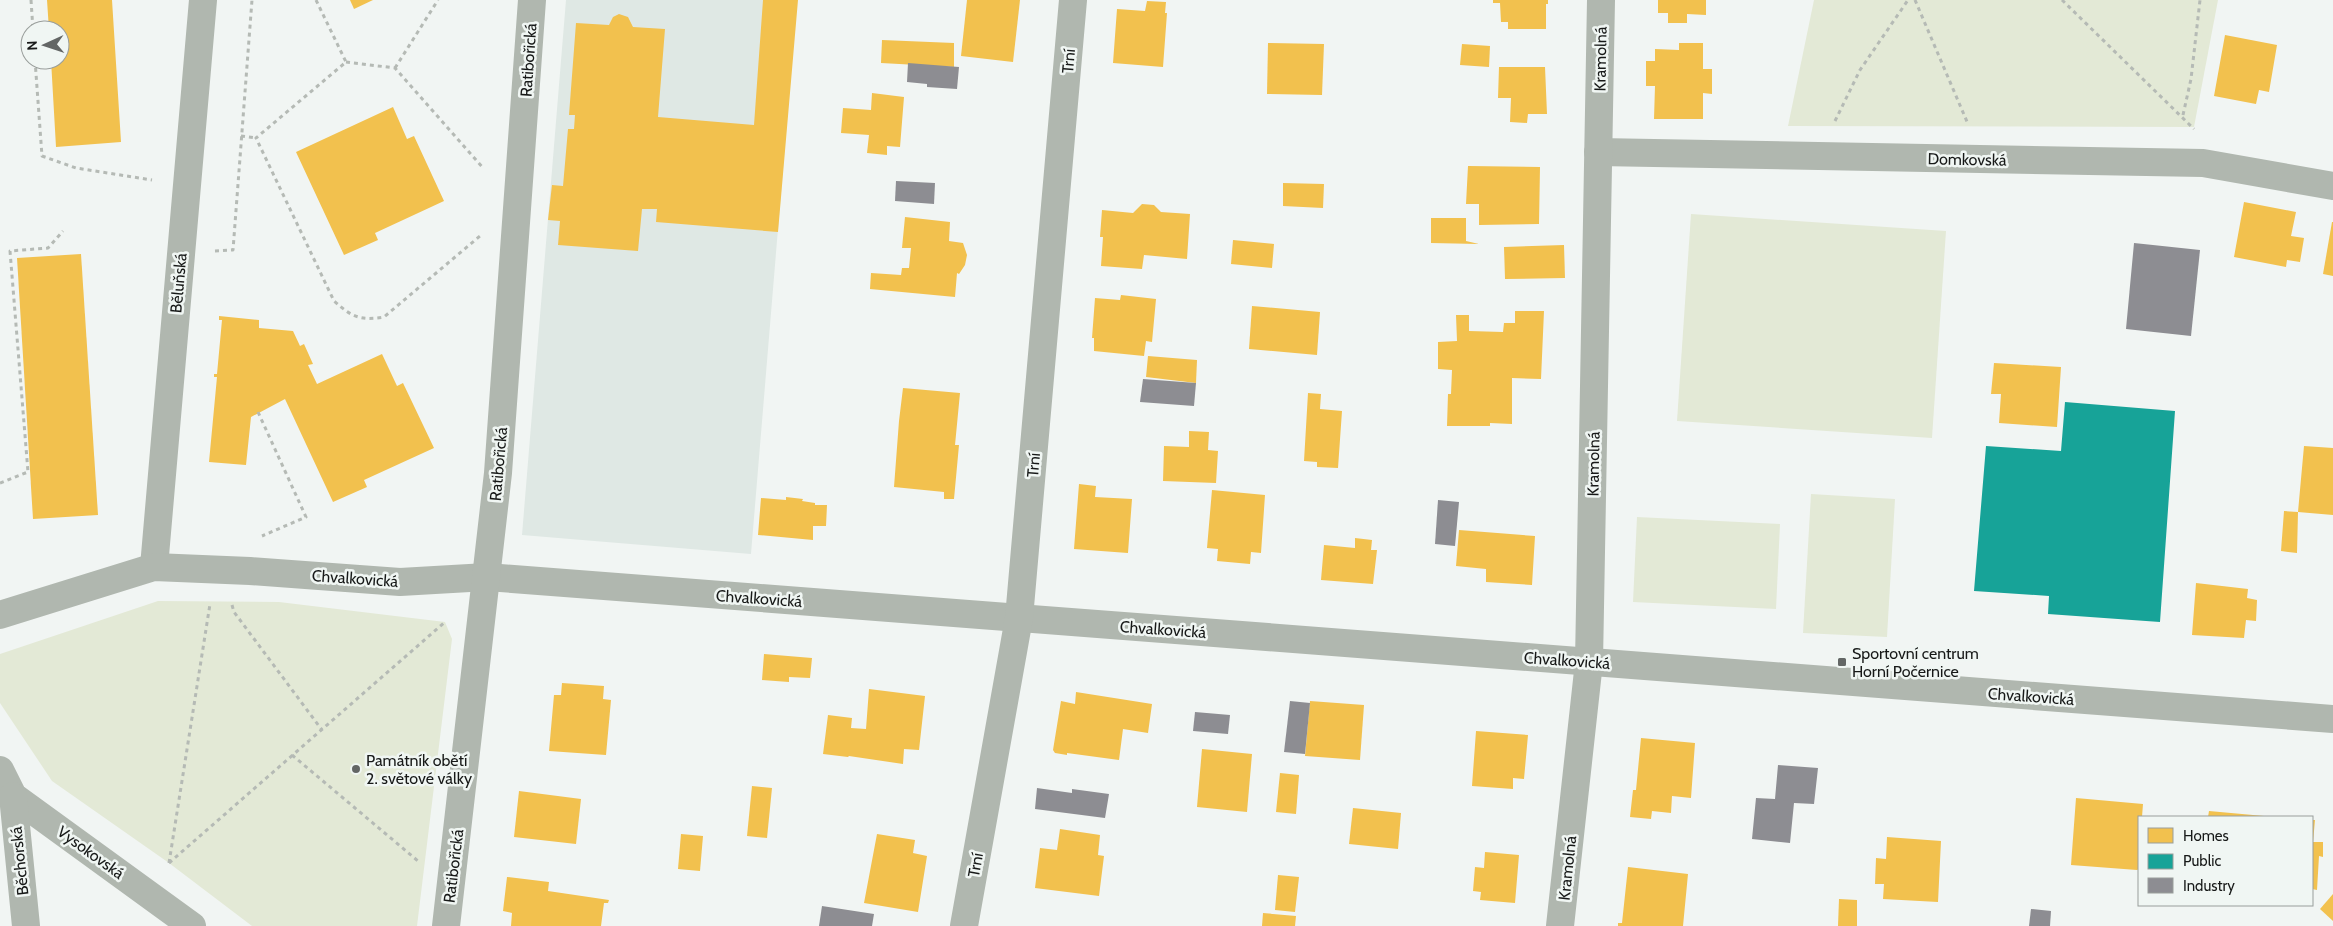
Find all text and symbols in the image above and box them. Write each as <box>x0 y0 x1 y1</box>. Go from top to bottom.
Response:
north arrow <box>20 20 70 70</box>
street label: Ratibořická <box>516 22 541 98</box>
street label: Kramolná <box>1590 26 1611 92</box>
text: N <box>23 40 41 51</box>
street label: Trní <box>1058 47 1079 74</box>
street label: Domkovská <box>1927 149 2007 170</box>
street label: Běluňská <box>166 252 191 314</box>
street label: Ratibořická <box>486 426 511 502</box>
street label: Kramolná <box>1583 431 1604 497</box>
street label: Trní <box>1023 451 1044 478</box>
street label: Chvalkovická <box>311 566 399 591</box>
street label: Chvalkovická <box>715 586 803 611</box>
street label: Chvalkovická <box>1119 617 1207 642</box>
place label: Sportovní centrum Horní Počernice <box>1852 644 1979 681</box>
street label: Chvalkovická <box>1523 648 1611 673</box>
marker: Sportovní centrum Horní Počernice <box>1836 656 1848 668</box>
street label: Chvalkovická <box>1987 684 2075 709</box>
place label: Památník obětí 2. světové války <box>366 751 472 788</box>
marker: Památník obětí 2. světové války <box>350 763 362 775</box>
legend <box>2138 816 2313 906</box>
street label: Vysokovská <box>54 822 128 883</box>
street label: Běchorská <box>6 825 33 896</box>
text: Homes <box>2183 827 2229 845</box>
street label: Ratibořická <box>440 828 467 904</box>
street label: Kramolná <box>1555 834 1580 901</box>
street label: Trní <box>964 851 987 879</box>
text: Public <box>2183 852 2221 870</box>
text: Industry <box>2183 877 2235 895</box>

